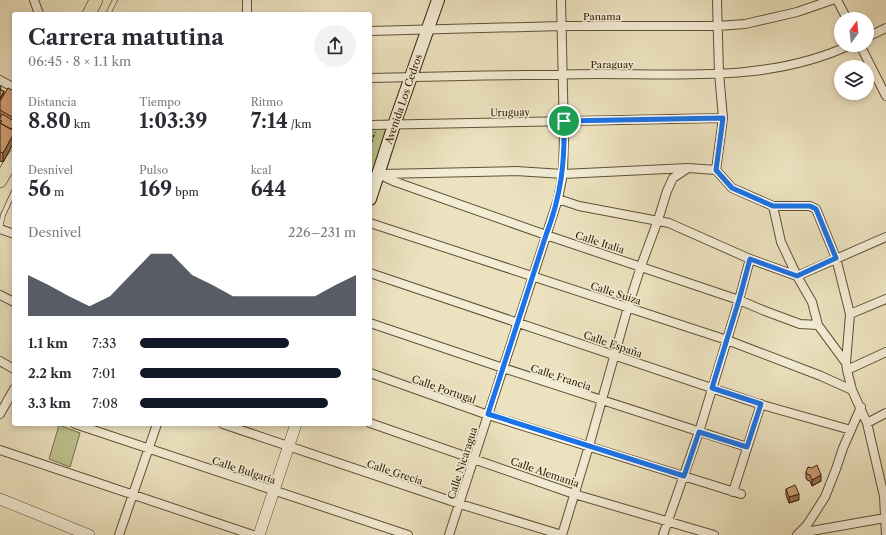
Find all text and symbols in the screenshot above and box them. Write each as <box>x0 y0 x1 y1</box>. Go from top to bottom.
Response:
street label: Panama <box>583 10 622 23</box>
north arrow <box>834 12 874 52</box>
map controls <box>834 12 874 100</box>
text: Carrera matutina <box>28 24 224 51</box>
button: share <box>314 25 356 67</box>
street label: Avenida Los Cedros <box>382 52 425 147</box>
text: 06:45 · 8 × 1.1 km <box>28 53 131 69</box>
street label: Paraguay <box>590 58 634 71</box>
button: layers <box>834 60 874 100</box>
text: Distancia <box>28 95 77 109</box>
text: Tiempo <box>139 95 181 109</box>
text: Ritmo <box>251 95 283 109</box>
pin <box>547 104 581 138</box>
street label: Uruguay <box>490 106 530 119</box>
text: 8.80 <box>28 109 71 133</box>
text: 1:03:39 <box>139 109 207 133</box>
text: 7:14 <box>251 109 288 133</box>
icon: arrive <box>553 110 575 132</box>
text: km <box>71 117 90 131</box>
text: /km <box>288 117 311 131</box>
text: Desnivel <box>28 163 73 177</box>
text: Pulso <box>139 163 168 177</box>
text: kcal <box>251 163 271 177</box>
text: 56 <box>28 177 51 201</box>
text: 169 <box>139 177 172 201</box>
text: 644 <box>251 177 286 201</box>
text: m <box>51 185 64 199</box>
text: bpm <box>172 185 199 199</box>
text: Desnivel <box>28 224 81 240</box>
text: 226–231 m <box>288 224 356 240</box>
street label: Calle Italia <box>574 228 627 257</box>
street label: Calle Suiza <box>589 279 644 308</box>
street label: Calle España <box>582 328 645 361</box>
text: 1.1 km <box>28 335 68 351</box>
text: 7:33 <box>92 335 116 351</box>
street label: Calle Francia <box>529 362 593 394</box>
text: 2.2 km <box>28 365 72 381</box>
text: 7:01 <box>92 365 116 381</box>
street label: Calle Portugal <box>410 372 478 407</box>
text: 3.3 km <box>28 395 71 411</box>
text: 7:08 <box>92 395 118 411</box>
street label: Calle Nicaragua <box>445 425 480 501</box>
street label: Calle Bulgaria <box>210 454 278 487</box>
street label: Calle Alemania <box>509 455 582 491</box>
street label: Calle Grecia <box>365 457 425 488</box>

